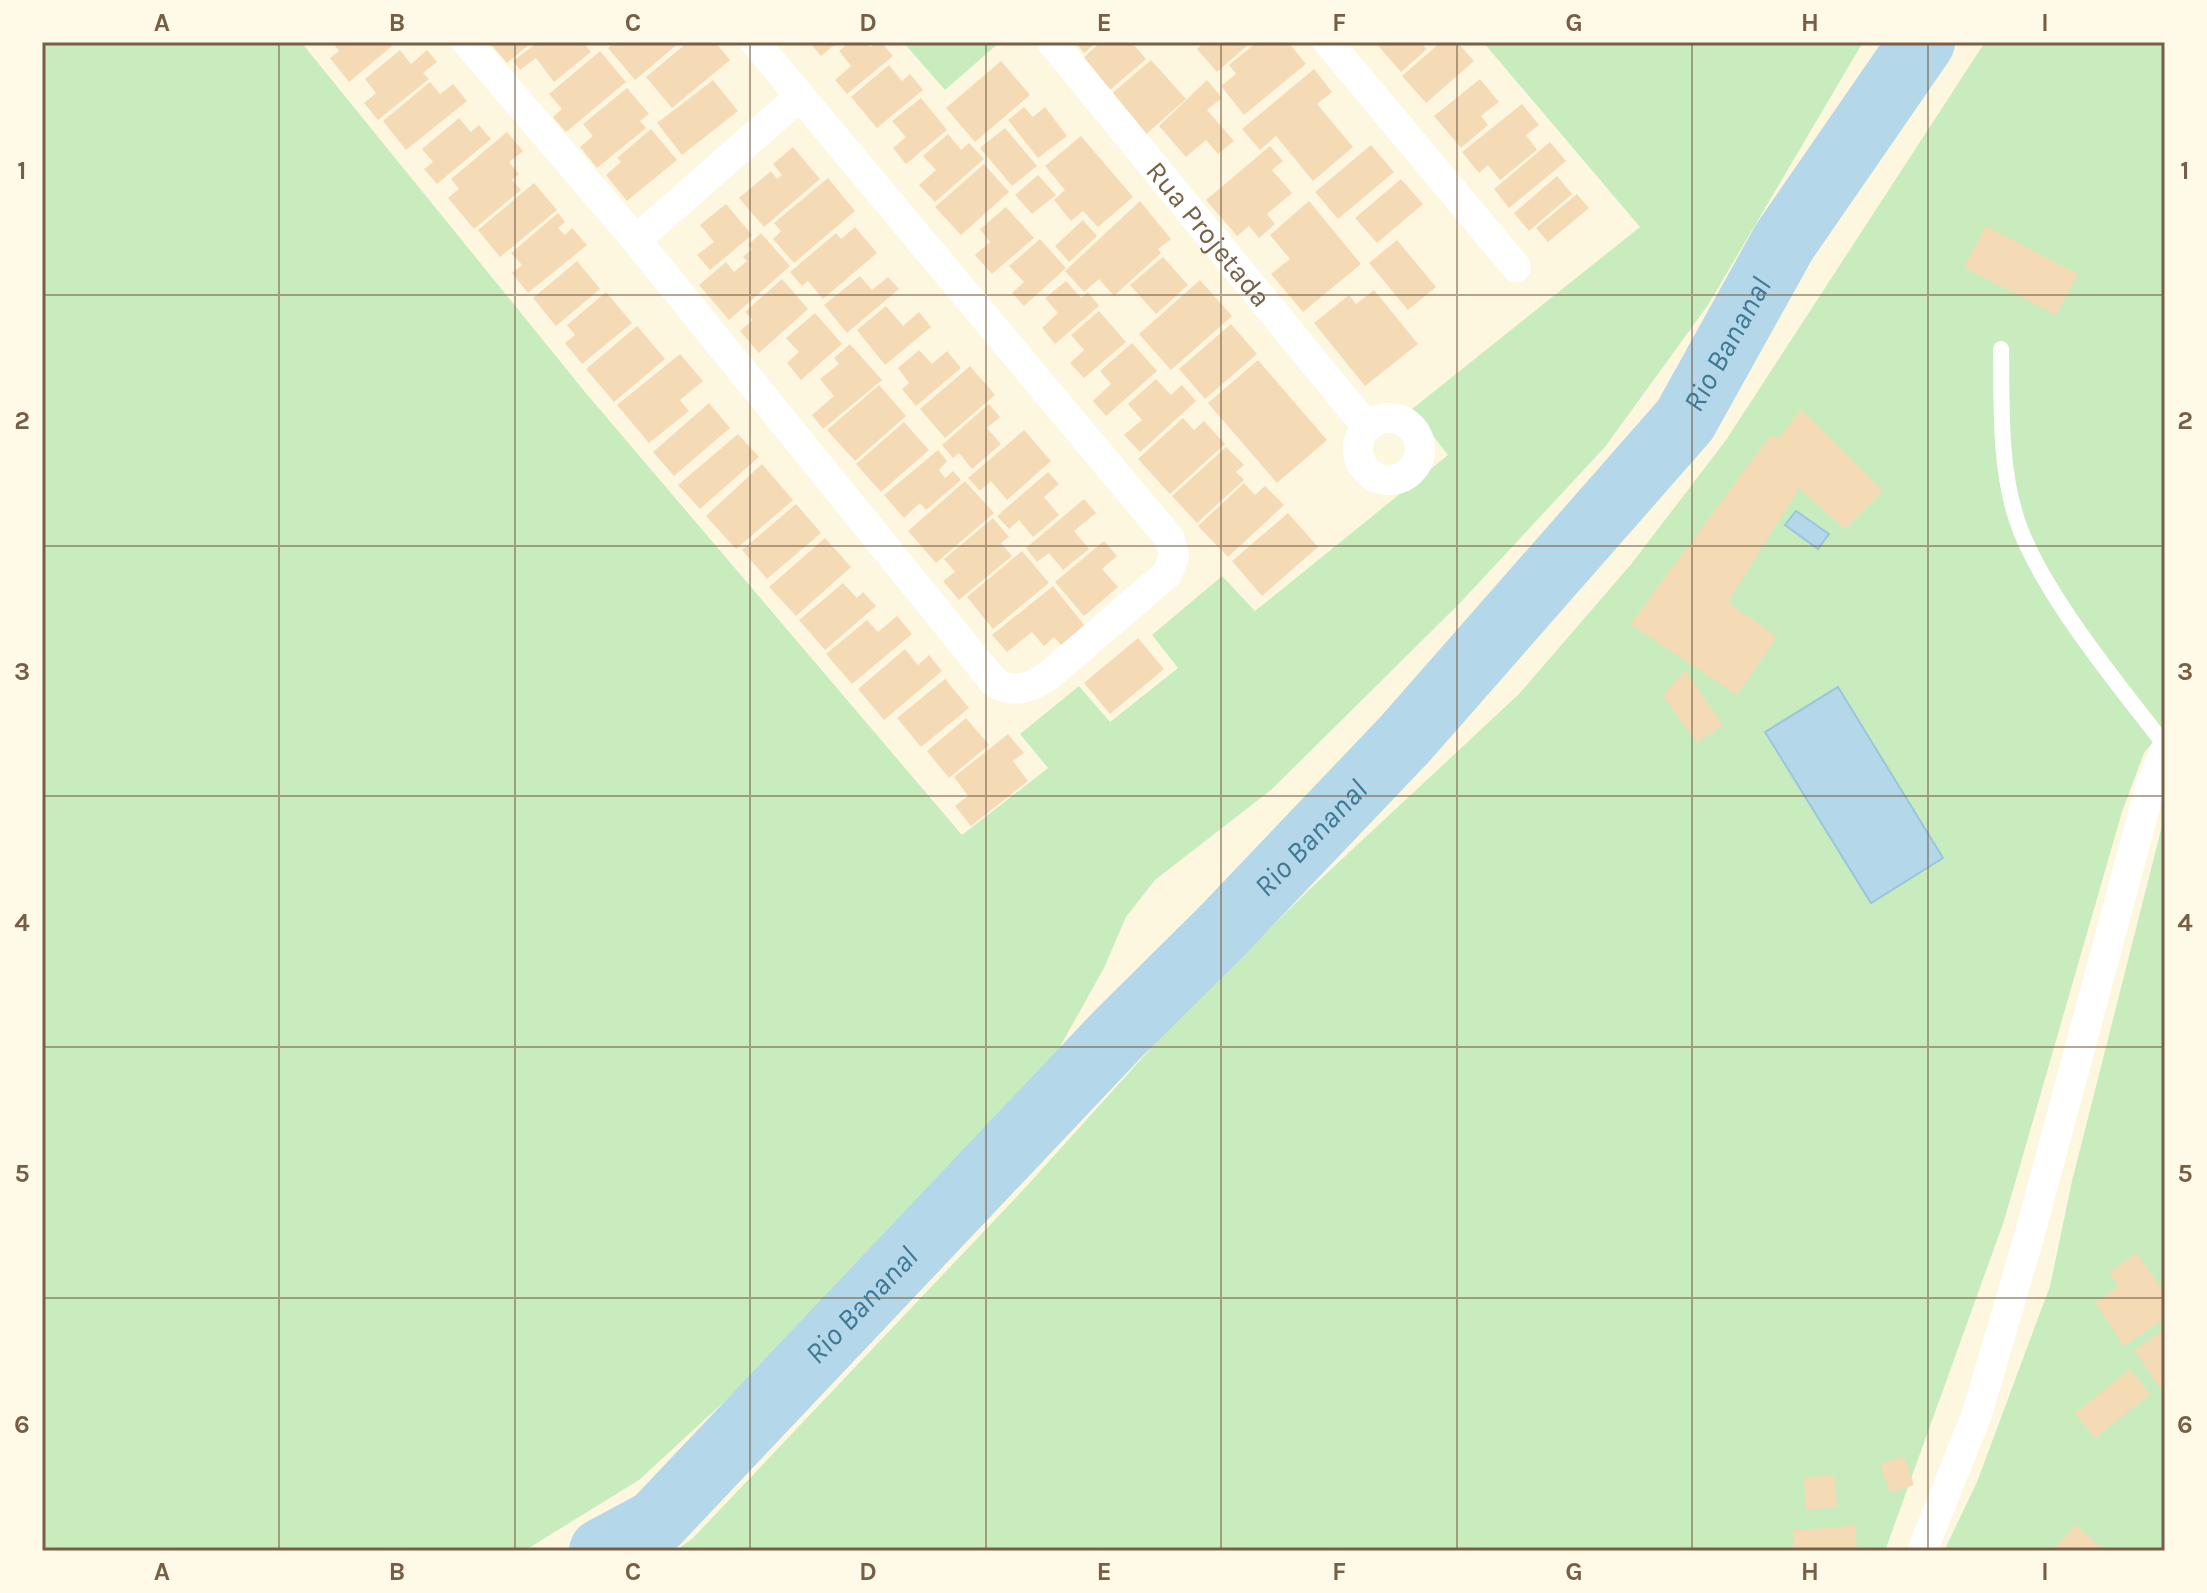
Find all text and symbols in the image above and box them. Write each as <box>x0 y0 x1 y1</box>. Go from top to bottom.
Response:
text: A <box>154 7 170 38</box>
text: B <box>389 7 405 38</box>
text: C <box>625 7 641 38</box>
text: D <box>859 7 877 38</box>
text: E <box>1096 7 1112 38</box>
text: F <box>1332 7 1346 38</box>
text: G <box>1565 7 1583 38</box>
text: H <box>1801 7 1819 38</box>
text: I <box>2041 7 2049 38</box>
text: 1 <box>17 155 27 186</box>
street label: Rua Projetada <box>1139 155 1278 314</box>
text: 1 <box>2180 155 2190 186</box>
water label: Rio Bananal <box>1675 271 1779 418</box>
text: 2 <box>14 405 30 436</box>
text: 2 <box>2177 405 2193 436</box>
text: 3 <box>14 656 30 687</box>
text: 3 <box>2177 656 2193 687</box>
water label: Rio Bananal <box>1246 772 1375 904</box>
text: 4 <box>14 907 30 938</box>
text: 4 <box>2177 907 2193 938</box>
text: 5 <box>14 1158 30 1189</box>
text: 5 <box>2177 1158 2193 1189</box>
water label: Rio Bananal <box>797 1239 925 1371</box>
text: 6 <box>14 1409 30 1440</box>
text: 6 <box>2177 1409 2193 1440</box>
text: A <box>154 1556 170 1587</box>
text: B <box>389 1556 405 1587</box>
text: C <box>625 1556 641 1587</box>
text: D <box>859 1556 877 1587</box>
text: E <box>1096 1556 1112 1587</box>
text: F <box>1332 1556 1346 1587</box>
text: G <box>1565 1556 1583 1587</box>
text: H <box>1801 1556 1819 1587</box>
text: I <box>2041 1556 2049 1587</box>

